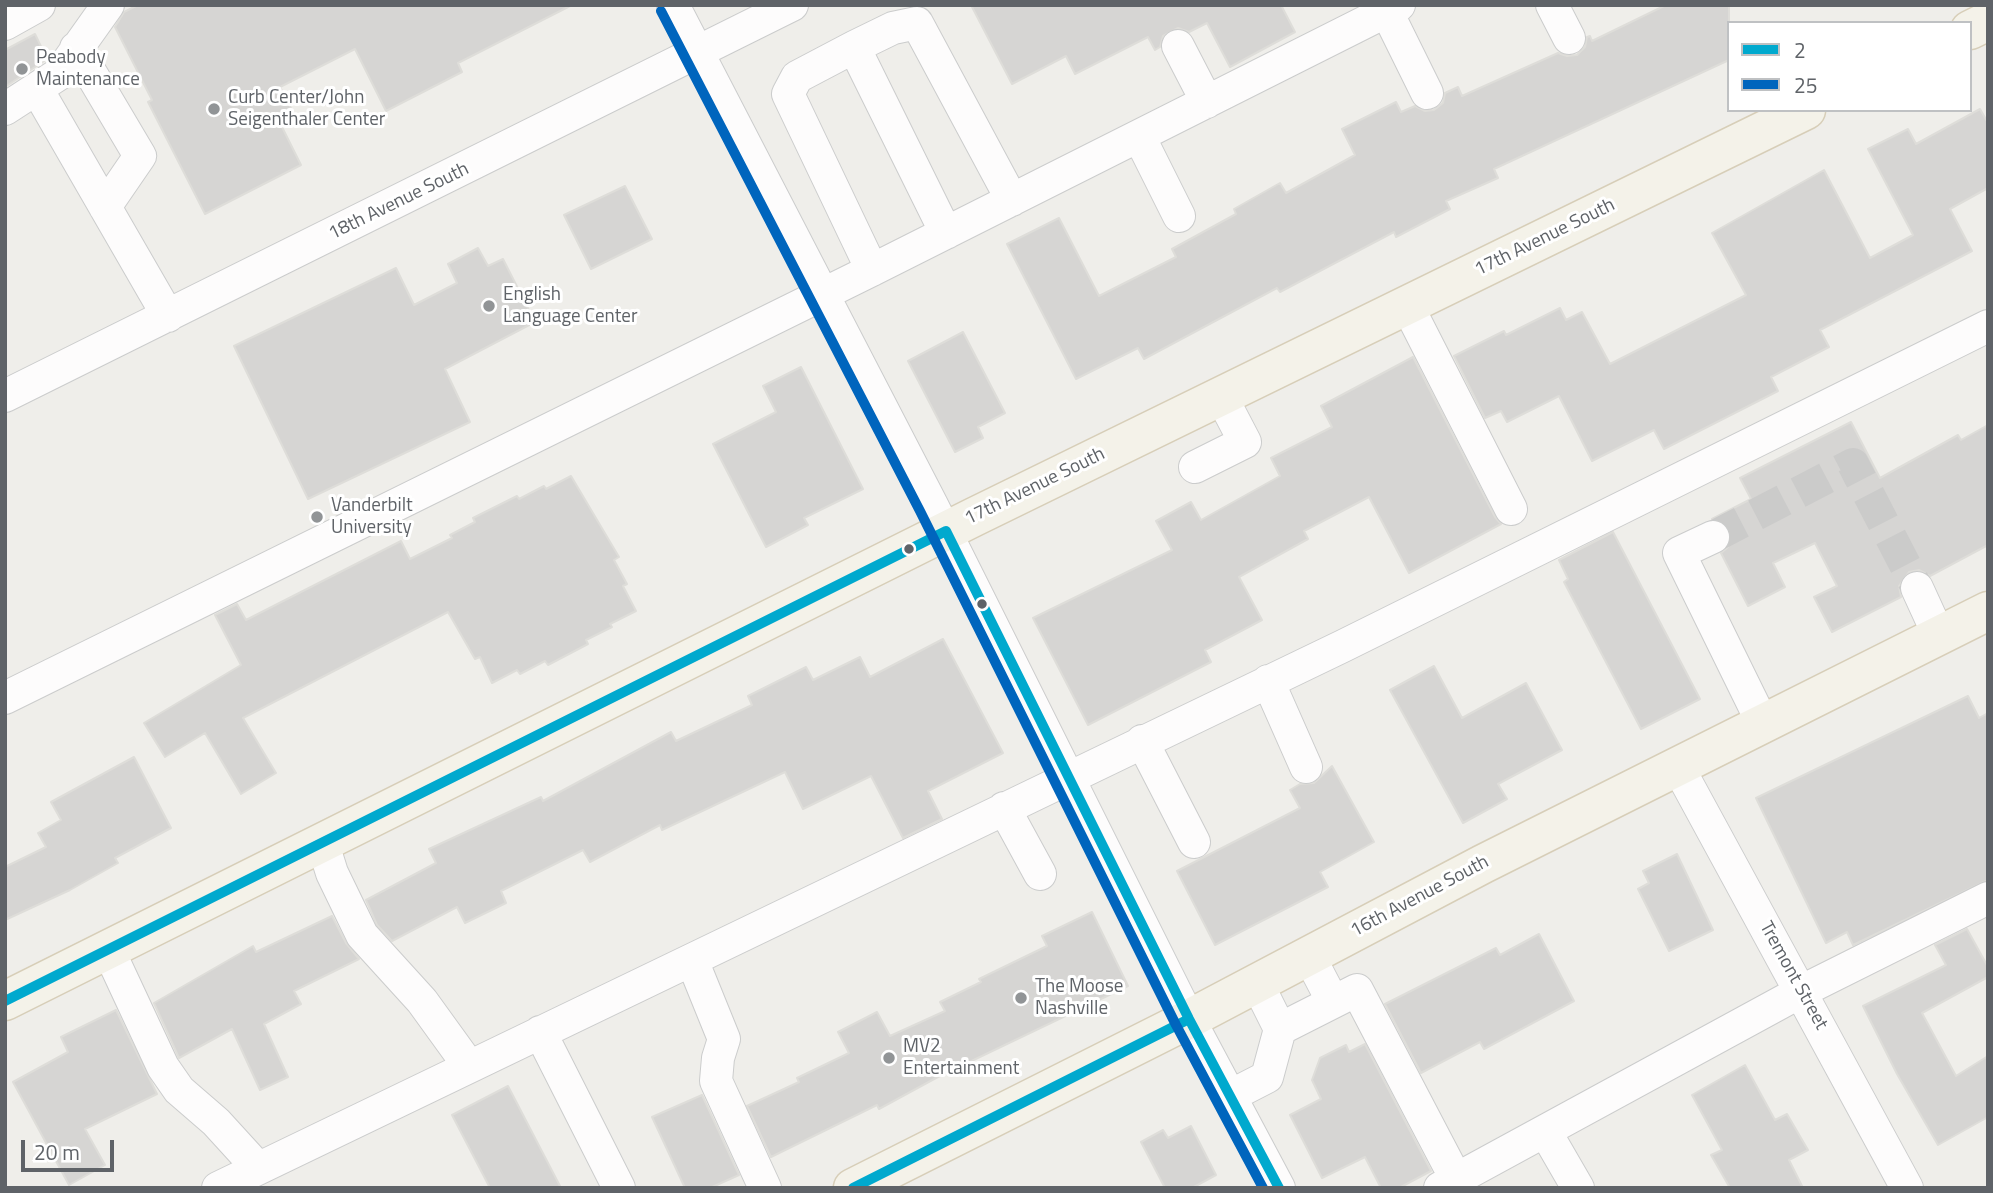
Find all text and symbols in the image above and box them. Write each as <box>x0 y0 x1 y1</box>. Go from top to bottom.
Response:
legend <box>1727 21 1972 112</box>
text: 2 <box>1794 34 1806 66</box>
place label: Peabody Maintenance <box>36 47 140 91</box>
marker: Peabody Maintenance <box>14 61 30 77</box>
text: 25 <box>1794 69 1818 101</box>
place label: Curb Center/John Seigenthaler Center <box>228 87 385 131</box>
marker: Curb Center/John Seigenthaler Center <box>206 101 222 117</box>
street label: 18th Avenue South <box>325 158 473 246</box>
street label: 17th Avenue South <box>1471 194 1619 282</box>
place label: English Language Center <box>503 284 637 328</box>
marker: English Language Center <box>481 298 497 314</box>
street label: 17th Avenue South <box>961 443 1109 531</box>
place label: Vanderbilt University <box>331 495 413 539</box>
marker: Vanderbilt University <box>309 509 325 525</box>
unlabelled marker <box>902 542 916 556</box>
unlabelled marker <box>975 597 989 611</box>
street label: 16th Avenue South <box>1347 851 1493 943</box>
street label: Tremont Street <box>1754 918 1832 1034</box>
place label: The Moose Nashville <box>1035 976 1123 1020</box>
marker: The Moose Nashville <box>1013 990 1029 1006</box>
place label: MV2 Entertainment <box>903 1036 1019 1080</box>
marker: MV2 Entertainment <box>881 1050 897 1066</box>
scale bar <box>24 1126 117 1170</box>
text: 20 m <box>34 1136 80 1168</box>

